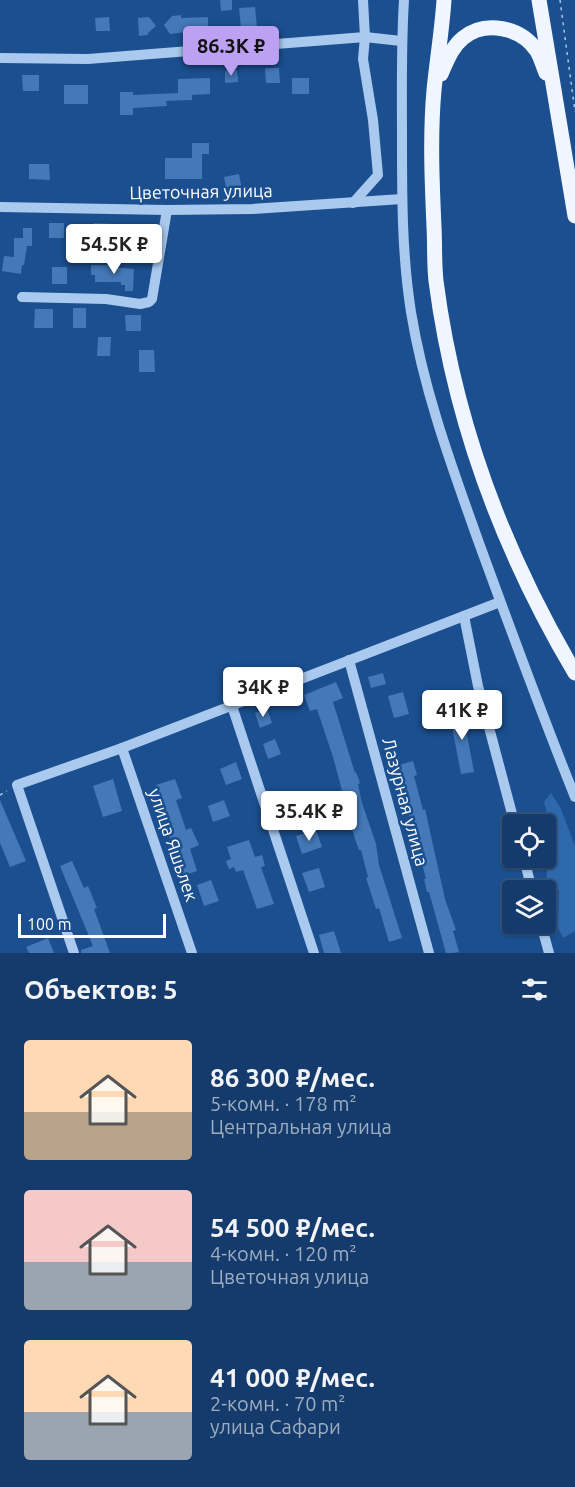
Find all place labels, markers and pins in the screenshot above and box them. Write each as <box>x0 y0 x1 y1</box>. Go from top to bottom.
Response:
pin: 86.3K ₽ <box>176 26 286 77</box>
pin: 54.5K ₽ <box>59 224 169 275</box>
pin: 34K ₽ <box>221 667 305 718</box>
pin: 41K ₽ <box>420 690 504 741</box>
pin: 35.4K ₽ <box>254 791 364 842</box>

